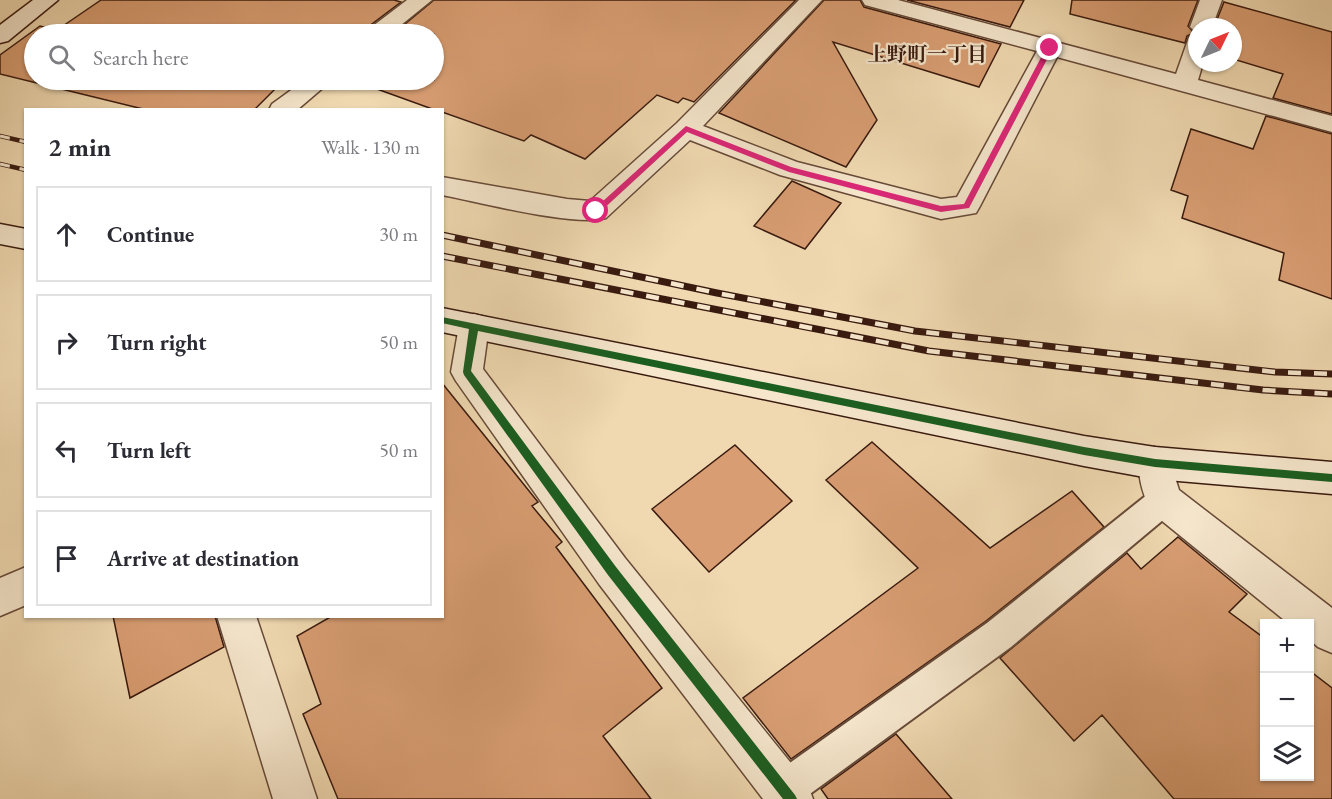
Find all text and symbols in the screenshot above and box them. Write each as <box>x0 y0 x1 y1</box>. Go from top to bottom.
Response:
north arrow <box>1188 18 1242 72</box>
search box <box>24 24 444 90</box>
route end <box>1036 34 1062 60</box>
icon: search <box>45 41 78 74</box>
district label: 上野町一丁目 <box>867 41 987 67</box>
text: Search here <box>93 43 188 72</box>
text: 2 min <box>48 130 111 164</box>
text: Walk · 130 m <box>321 134 420 160</box>
route start <box>582 197 608 223</box>
icon: ahead <box>50 218 83 251</box>
text: Continue <box>107 220 194 249</box>
text: 30 m <box>379 221 418 247</box>
icon: right <box>50 326 83 359</box>
text: Turn right <box>107 328 206 357</box>
text: 50 m <box>379 329 418 355</box>
icon: left <box>50 434 83 467</box>
text: Turn left <box>107 436 191 465</box>
text: 50 m <box>379 437 418 463</box>
icon: arrive <box>50 542 83 575</box>
text: Arrive at destination <box>107 544 299 573</box>
map controls <box>1260 619 1314 781</box>
button: + <box>1260 619 1314 673</box>
button: − <box>1260 673 1314 727</box>
button: layers <box>1260 727 1314 781</box>

